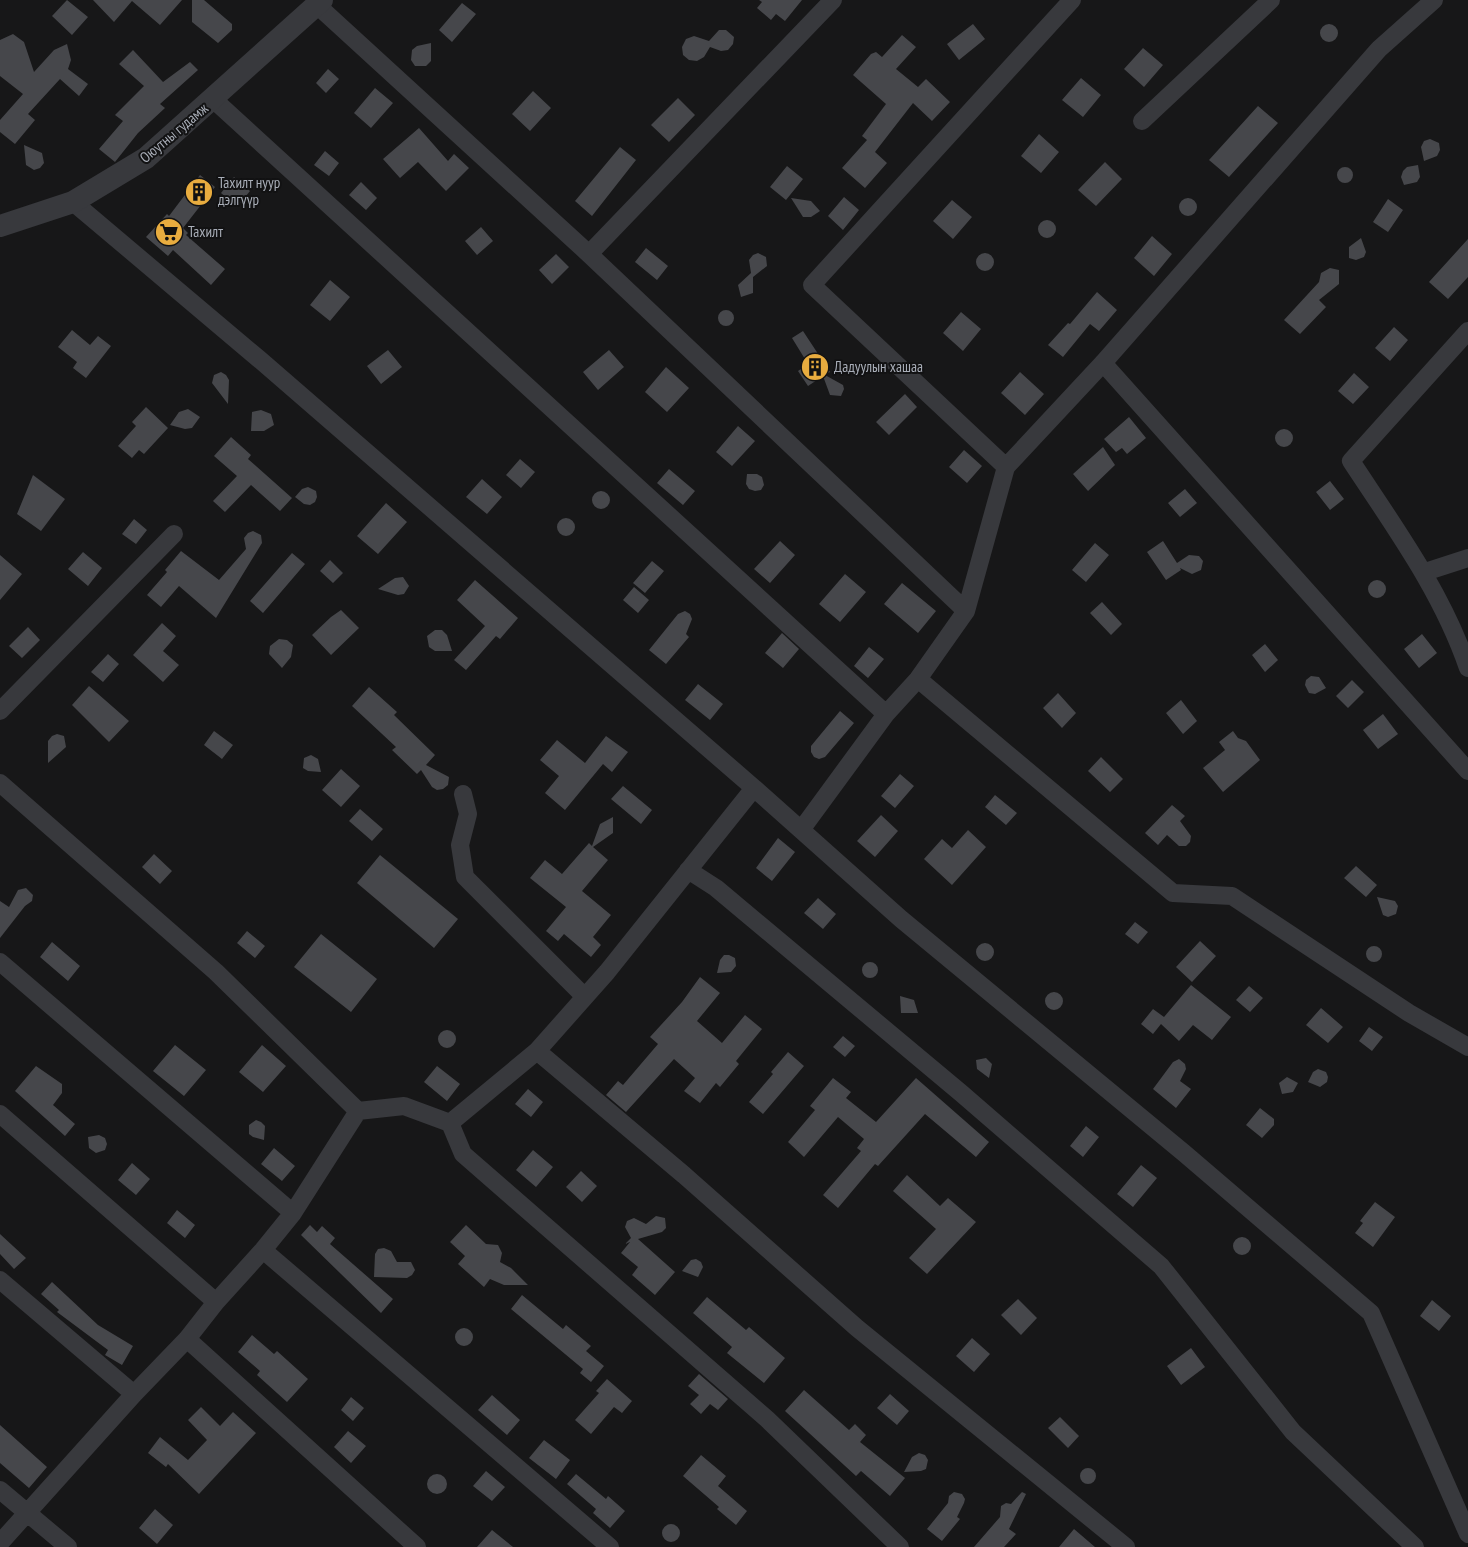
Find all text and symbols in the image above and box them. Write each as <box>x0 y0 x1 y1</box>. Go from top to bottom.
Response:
street label: Оюутны гудамж <box>136 98 212 167</box>
place label: Тахилт нуур дэлгүүр <box>218 173 280 209</box>
building icon: Тахилт нуур дэлгүүр <box>184 177 214 207</box>
supermarket icon: Тахилт <box>154 217 184 247</box>
place label: Тахилт <box>188 222 223 241</box>
building icon: Дадуулын хашаа <box>800 352 830 382</box>
place label: Дадуулын хашаа <box>834 357 923 376</box>

